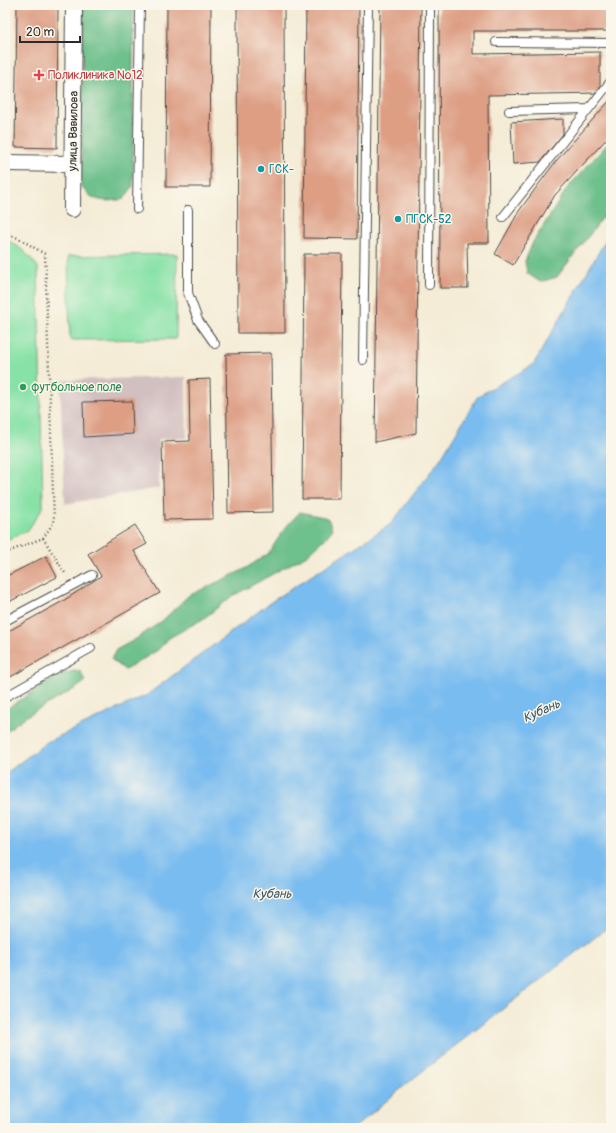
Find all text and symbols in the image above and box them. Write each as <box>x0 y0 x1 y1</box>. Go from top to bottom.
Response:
scale bar <box>20 18 80 44</box>
text: 20 m <box>26 25 55 40</box>
place label: Поликлиника №12 <box>48 68 143 83</box>
marker: Поликлиника №12 <box>33 69 45 81</box>
street label: улица Вавилова <box>65 90 82 172</box>
place label: ГСК- <box>269 162 294 177</box>
marker: ГСК- <box>256 164 266 174</box>
place label: ПГСК-52 <box>406 212 452 227</box>
marker: ПГСК-52 <box>393 214 403 224</box>
place label: футбольное поле <box>31 380 122 395</box>
marker: футбольное поле <box>18 382 28 392</box>
water label: Кубань <box>520 696 562 726</box>
water label: Кубань <box>252 886 292 902</box>

